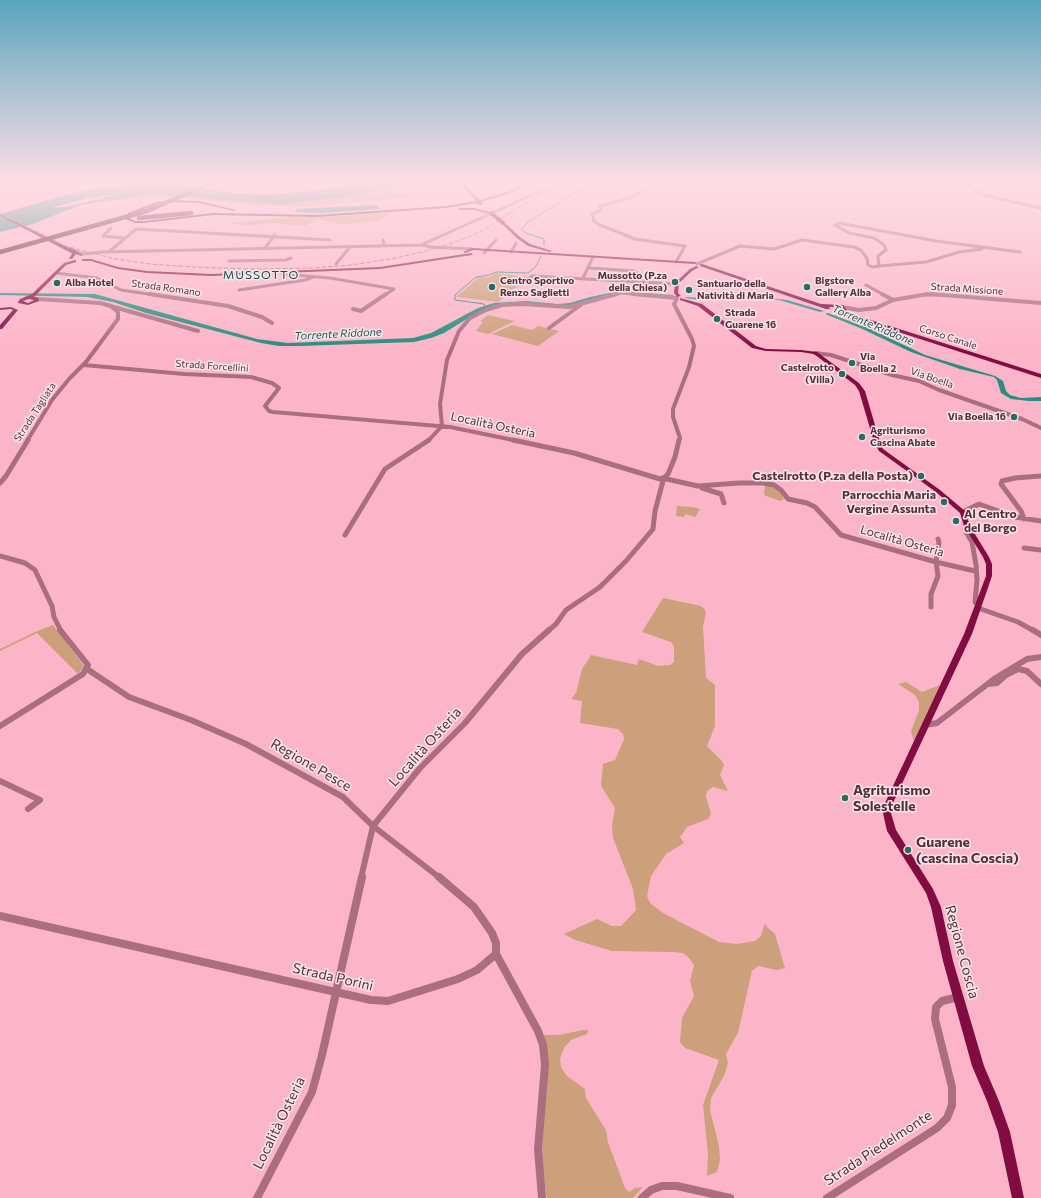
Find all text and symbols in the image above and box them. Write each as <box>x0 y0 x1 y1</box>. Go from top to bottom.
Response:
district label: MUSSOTTO <box>223 268 299 282</box>
place label: Mussotto (P.za della Chiesa) <box>597 270 667 294</box>
place label: Centro Sportivo Renzo Saglietti <box>500 275 574 298</box>
place label: Bigstore Gallery Alba <box>815 275 871 298</box>
place label: Alba Hotel <box>65 277 114 289</box>
street label: Strada Romano <box>131 277 201 299</box>
marker: Mussotto (P.za della Chiesa) <box>670 277 680 287</box>
marker: Alba Hotel <box>52 278 62 288</box>
place label: Santuario della Natività di Maria <box>697 278 774 302</box>
street label: Strada Missione <box>930 280 1004 298</box>
marker: Centro Sportivo Renzo Saglietti <box>487 282 497 292</box>
marker: Bigstore Gallery Alba <box>802 282 812 292</box>
marker: Santuario della Natività di Maria <box>684 285 694 295</box>
water label: Torrente Riddone <box>830 302 916 348</box>
place label: Strada Guarene 16 <box>725 307 776 330</box>
marker: Strada Guarene 16 <box>712 314 722 324</box>
street label: Corso Canale <box>918 322 978 352</box>
water label: Torrente Riddone <box>294 325 382 343</box>
place label: Via Boella 2 <box>860 351 896 374</box>
street label: Strada Forcellini <box>175 357 249 375</box>
marker: Via Boella 2 <box>847 358 857 368</box>
place label: Castelrotto (Villa) <box>781 362 834 386</box>
street label: Via Boella <box>909 365 955 391</box>
marker: Castelrotto (Villa) <box>837 369 847 379</box>
street label: Strada Tagliata <box>12 380 58 444</box>
street label: Località Osteria <box>449 409 537 441</box>
place label: Via Boella 16 <box>948 411 1006 423</box>
marker: Via Boella 16 <box>1009 412 1019 422</box>
place label: Agriturismo Cascina Abate <box>870 425 935 448</box>
marker: Agriturismo Cascina Abate <box>857 432 867 442</box>
place label: Castelrotto (P.za della Posta) <box>752 469 913 483</box>
marker: Castelrotto (P.za della Posta) <box>916 471 926 481</box>
place label: Parrocchia Maria Vergine Assunta <box>842 488 936 516</box>
marker: Parrocchia Maria Vergine Assunta <box>939 497 949 507</box>
place label: Al Centro del Borgo <box>964 507 1017 535</box>
marker: Al Centro del Borgo <box>951 516 961 526</box>
street label: Località Osteria <box>859 522 945 560</box>
street label: Località Osteria <box>385 704 465 790</box>
street label: Regione Pesce <box>268 735 354 795</box>
place label: Agriturismo Solestelle <box>853 782 931 814</box>
marker: Agriturismo Solestelle <box>840 793 850 803</box>
place label: Guarene (cascina Coscia) <box>916 834 1019 866</box>
marker: Guarene (cascina Coscia) <box>903 845 913 855</box>
street label: Regione Coscia <box>941 903 983 1001</box>
street label: Strada Porini <box>291 960 375 994</box>
street label: Località Osteria <box>249 1074 309 1172</box>
street label: Strada Piedelmonte <box>821 1107 935 1189</box>

